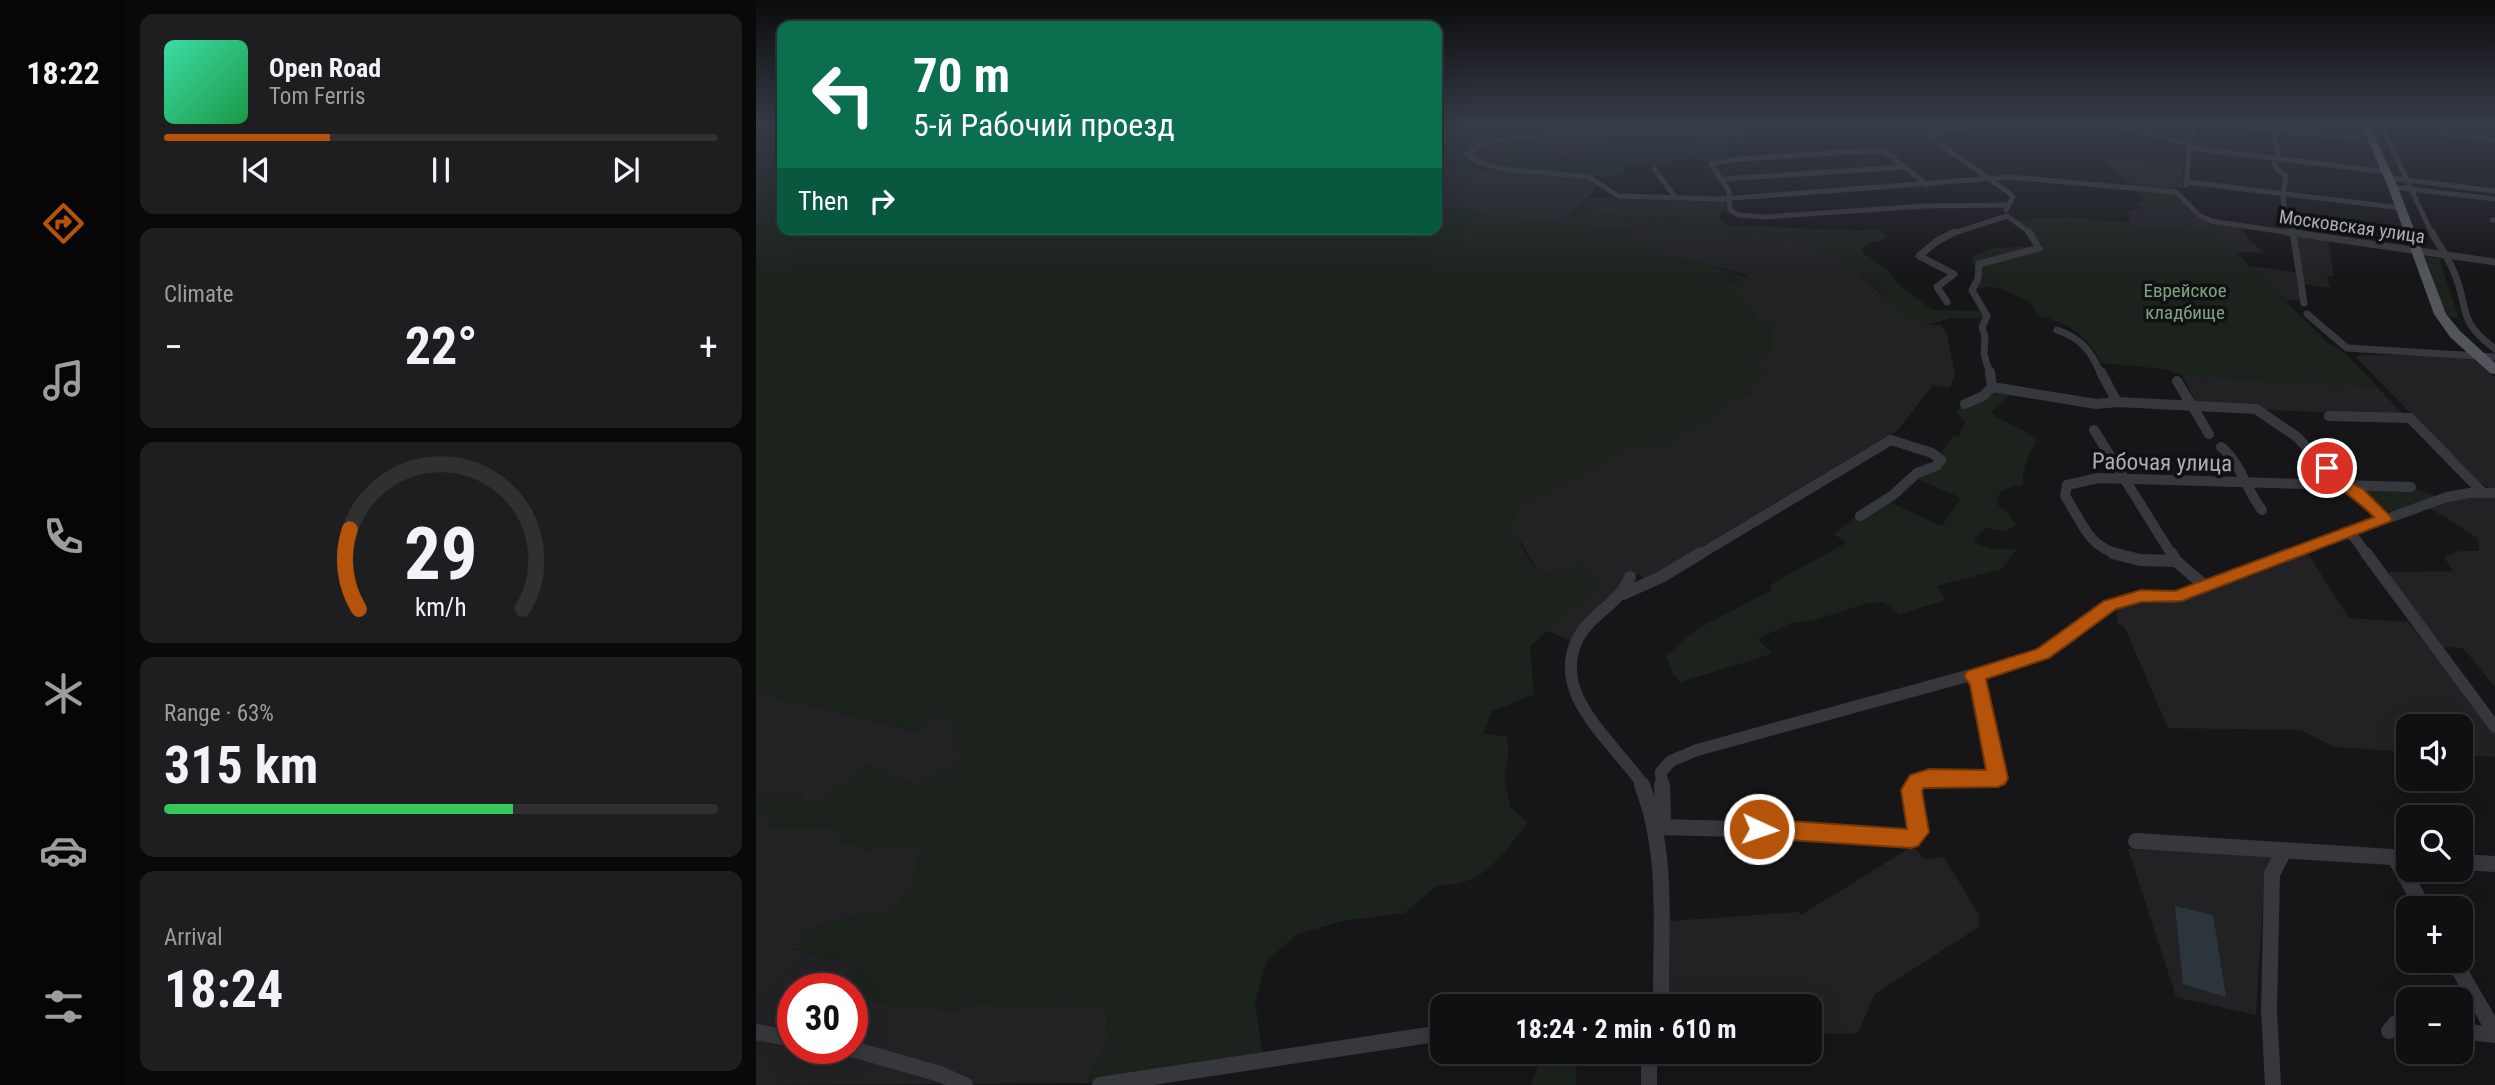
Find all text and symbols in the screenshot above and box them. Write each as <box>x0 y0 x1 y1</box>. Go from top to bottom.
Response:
text: 70 m <box>913 47 1010 104</box>
icon: left <box>798 49 889 140</box>
text: Open Road <box>269 53 381 83</box>
text: 18:22 <box>26 54 100 92</box>
text: Tom Ferris <box>269 83 365 110</box>
text: 5-й Рабочий проезд <box>913 106 1175 144</box>
icon: previous <box>237 151 275 189</box>
icon: pause <box>422 151 460 189</box>
icon: next <box>607 151 645 189</box>
icon: right <box>863 182 901 220</box>
text: Then <box>798 186 849 216</box>
icon: directions <box>39 199 88 248</box>
street label: Московская улица <box>2277 205 2426 248</box>
park label: Еврейское кладбище <box>2143 279 2227 324</box>
text: Climate <box>164 281 234 308</box>
text: 22° <box>405 316 477 377</box>
text: − <box>164 325 183 369</box>
text: + <box>699 325 718 369</box>
icon: music <box>39 356 88 405</box>
pin <box>2297 438 2357 498</box>
street label: Рабочая улица <box>2092 448 2232 477</box>
icon: arrive <box>2308 449 2346 487</box>
text: 29 <box>404 511 478 597</box>
icon: phone <box>39 512 88 561</box>
text: km/h <box>415 592 467 621</box>
icon: climate <box>39 669 88 718</box>
text: Range · 63% <box>164 700 274 727</box>
map controls <box>2396 714 2473 1064</box>
button: sound <box>2396 714 2473 791</box>
text: 315 km <box>164 735 318 796</box>
position arrow <box>1722 792 1796 866</box>
button: search <box>2396 805 2473 882</box>
icon: car <box>39 826 88 875</box>
button: + <box>2396 896 2473 973</box>
text: Arrival <box>164 924 223 951</box>
text: 18:24 <box>164 959 283 1020</box>
speed limit sign: 30 <box>777 973 868 1064</box>
icon: filters <box>39 982 88 1031</box>
button: − <box>2396 987 2473 1064</box>
text: 18:24 · 2 min · 610 m <box>1516 1014 1736 1044</box>

